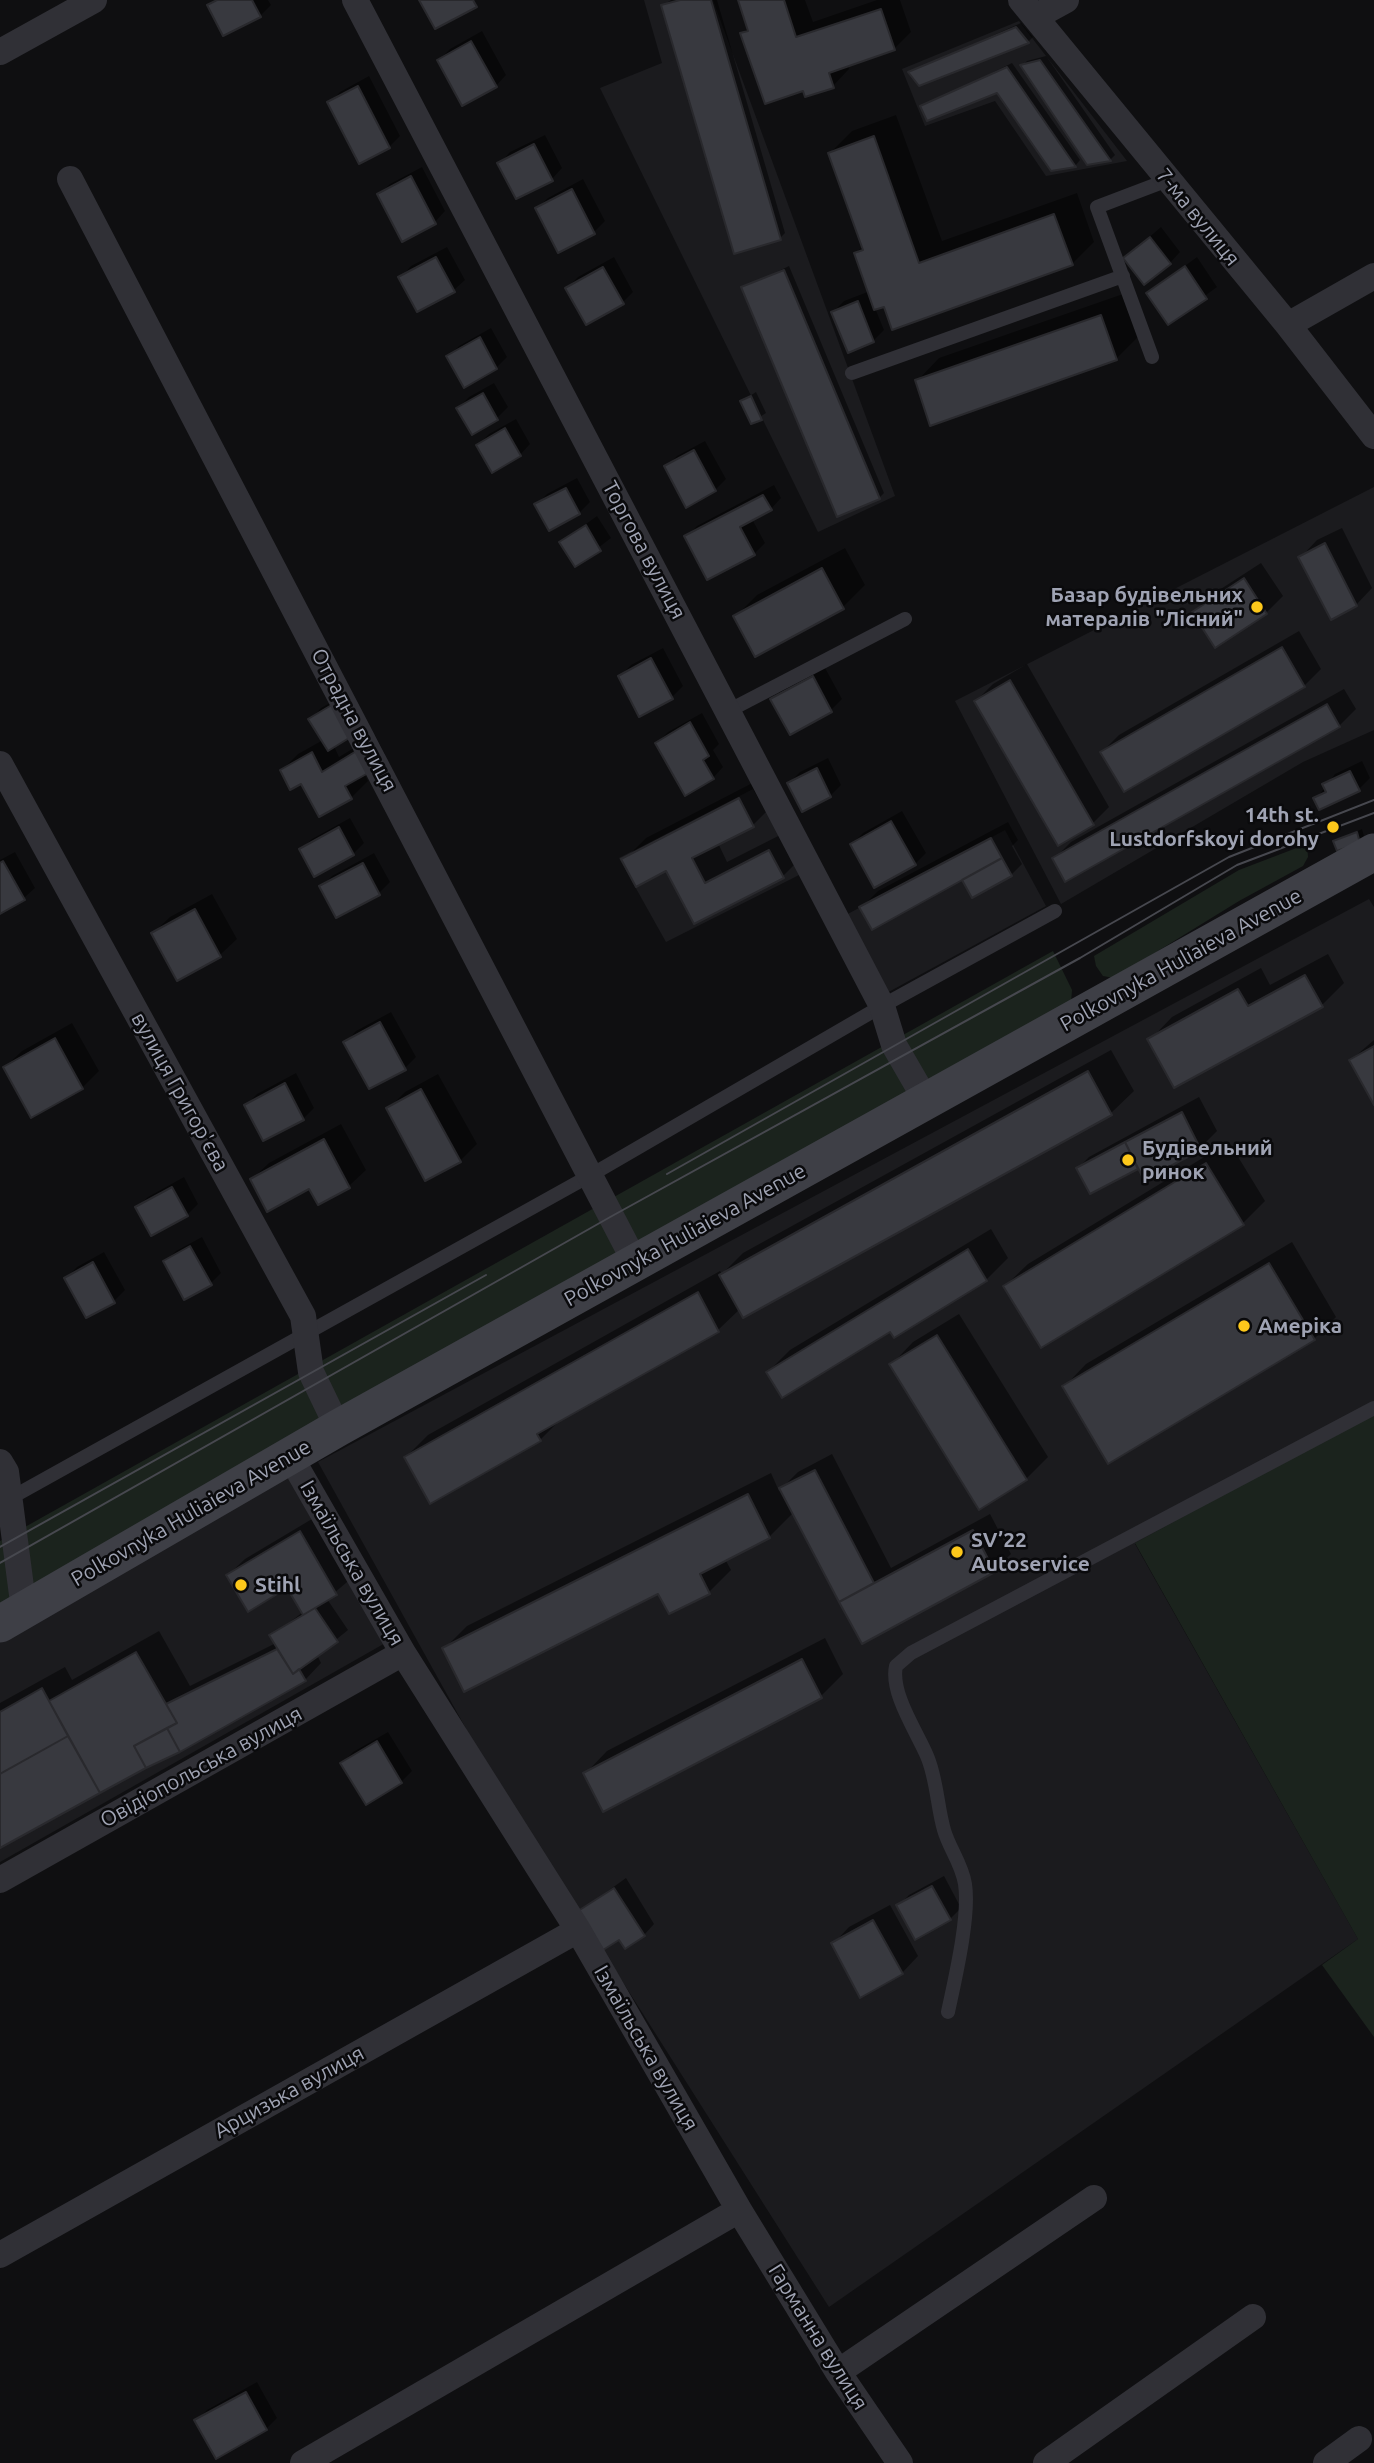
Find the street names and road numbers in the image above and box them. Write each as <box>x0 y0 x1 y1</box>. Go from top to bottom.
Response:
street label: 7-ма вулиця <box>1151 163 1245 271</box>
street label: Торгова вулиця <box>597 477 691 623</box>
street label: Отрадна вулиця <box>306 644 402 796</box>
street label: Polkovnyka Huliaieva Avenue <box>1056 883 1306 1037</box>
street label: вулиця Григор'єва <box>126 1008 234 1176</box>
street label: Polkovnyka Huliaieva Avenue <box>560 1158 810 1312</box>
street label: Polkovnyka Huliaieva Avenue <box>67 1434 315 1592</box>
street label: Ізмаїльська вулиця <box>294 1476 410 1650</box>
street label: Овідіопольська вулиця <box>96 1701 306 1833</box>
street label: Ізмаїльська вулиця <box>588 1961 704 2135</box>
street label: Арцизька вулиця <box>210 2040 368 2144</box>
street label: Гарманна вулиця <box>763 2259 873 2415</box>

